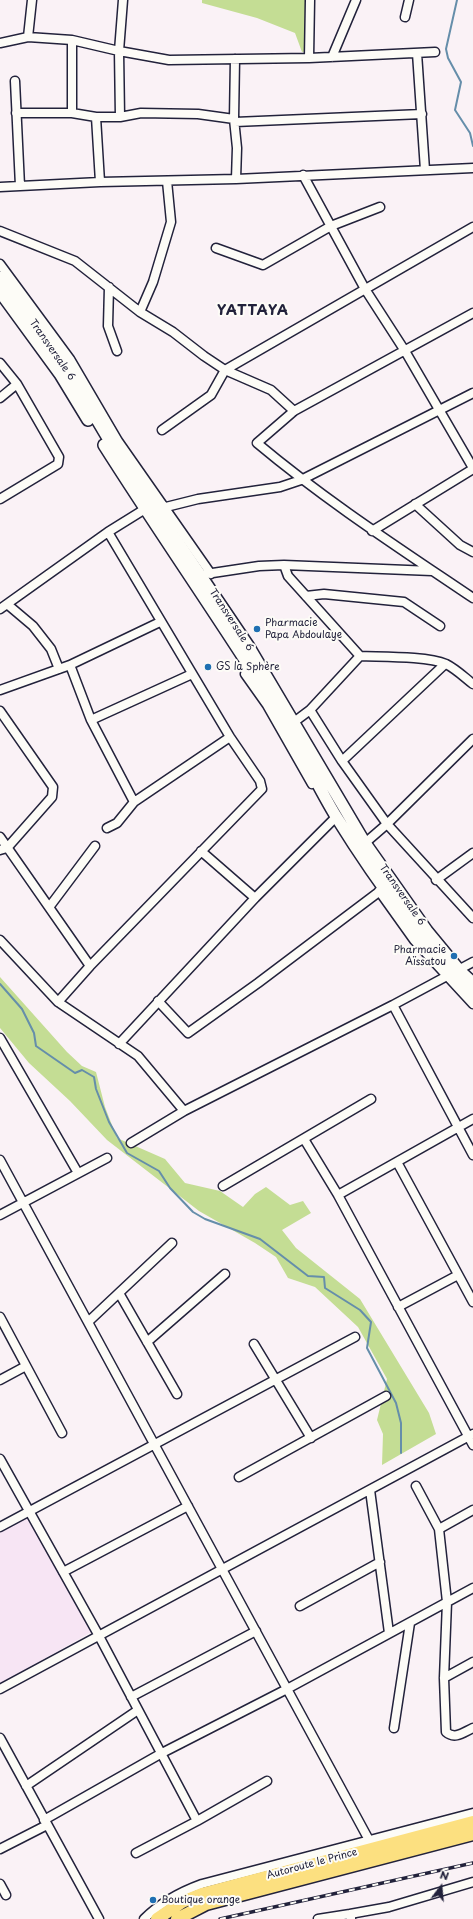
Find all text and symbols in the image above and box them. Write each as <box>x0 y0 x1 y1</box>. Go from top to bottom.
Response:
district label: YATTAYA <box>218 303 288 319</box>
street label: Transversale 6 <box>27 317 77 383</box>
street label: Transversale 6 <box>206 587 256 653</box>
place label: Pharmacie Papa Abdoulaye <box>265 617 342 640</box>
marker: Pharmacie Papa Abdoulaye <box>252 624 262 634</box>
place label: GS la Sphère <box>216 661 280 673</box>
marker: GS la Sphère <box>203 662 213 672</box>
street label: Transversale 6 <box>377 862 427 928</box>
place label: Pharmacie Aïssatou <box>394 944 446 968</box>
marker: Pharmacie Aïssatou <box>449 951 459 961</box>
street label: Autoroute le Prince <box>265 1846 359 1882</box>
text: N <box>438 1866 451 1884</box>
north arrow <box>421 1867 461 1907</box>
place label: Boutique orange <box>161 1894 240 1906</box>
marker: Boutique orange <box>148 1895 158 1905</box>

